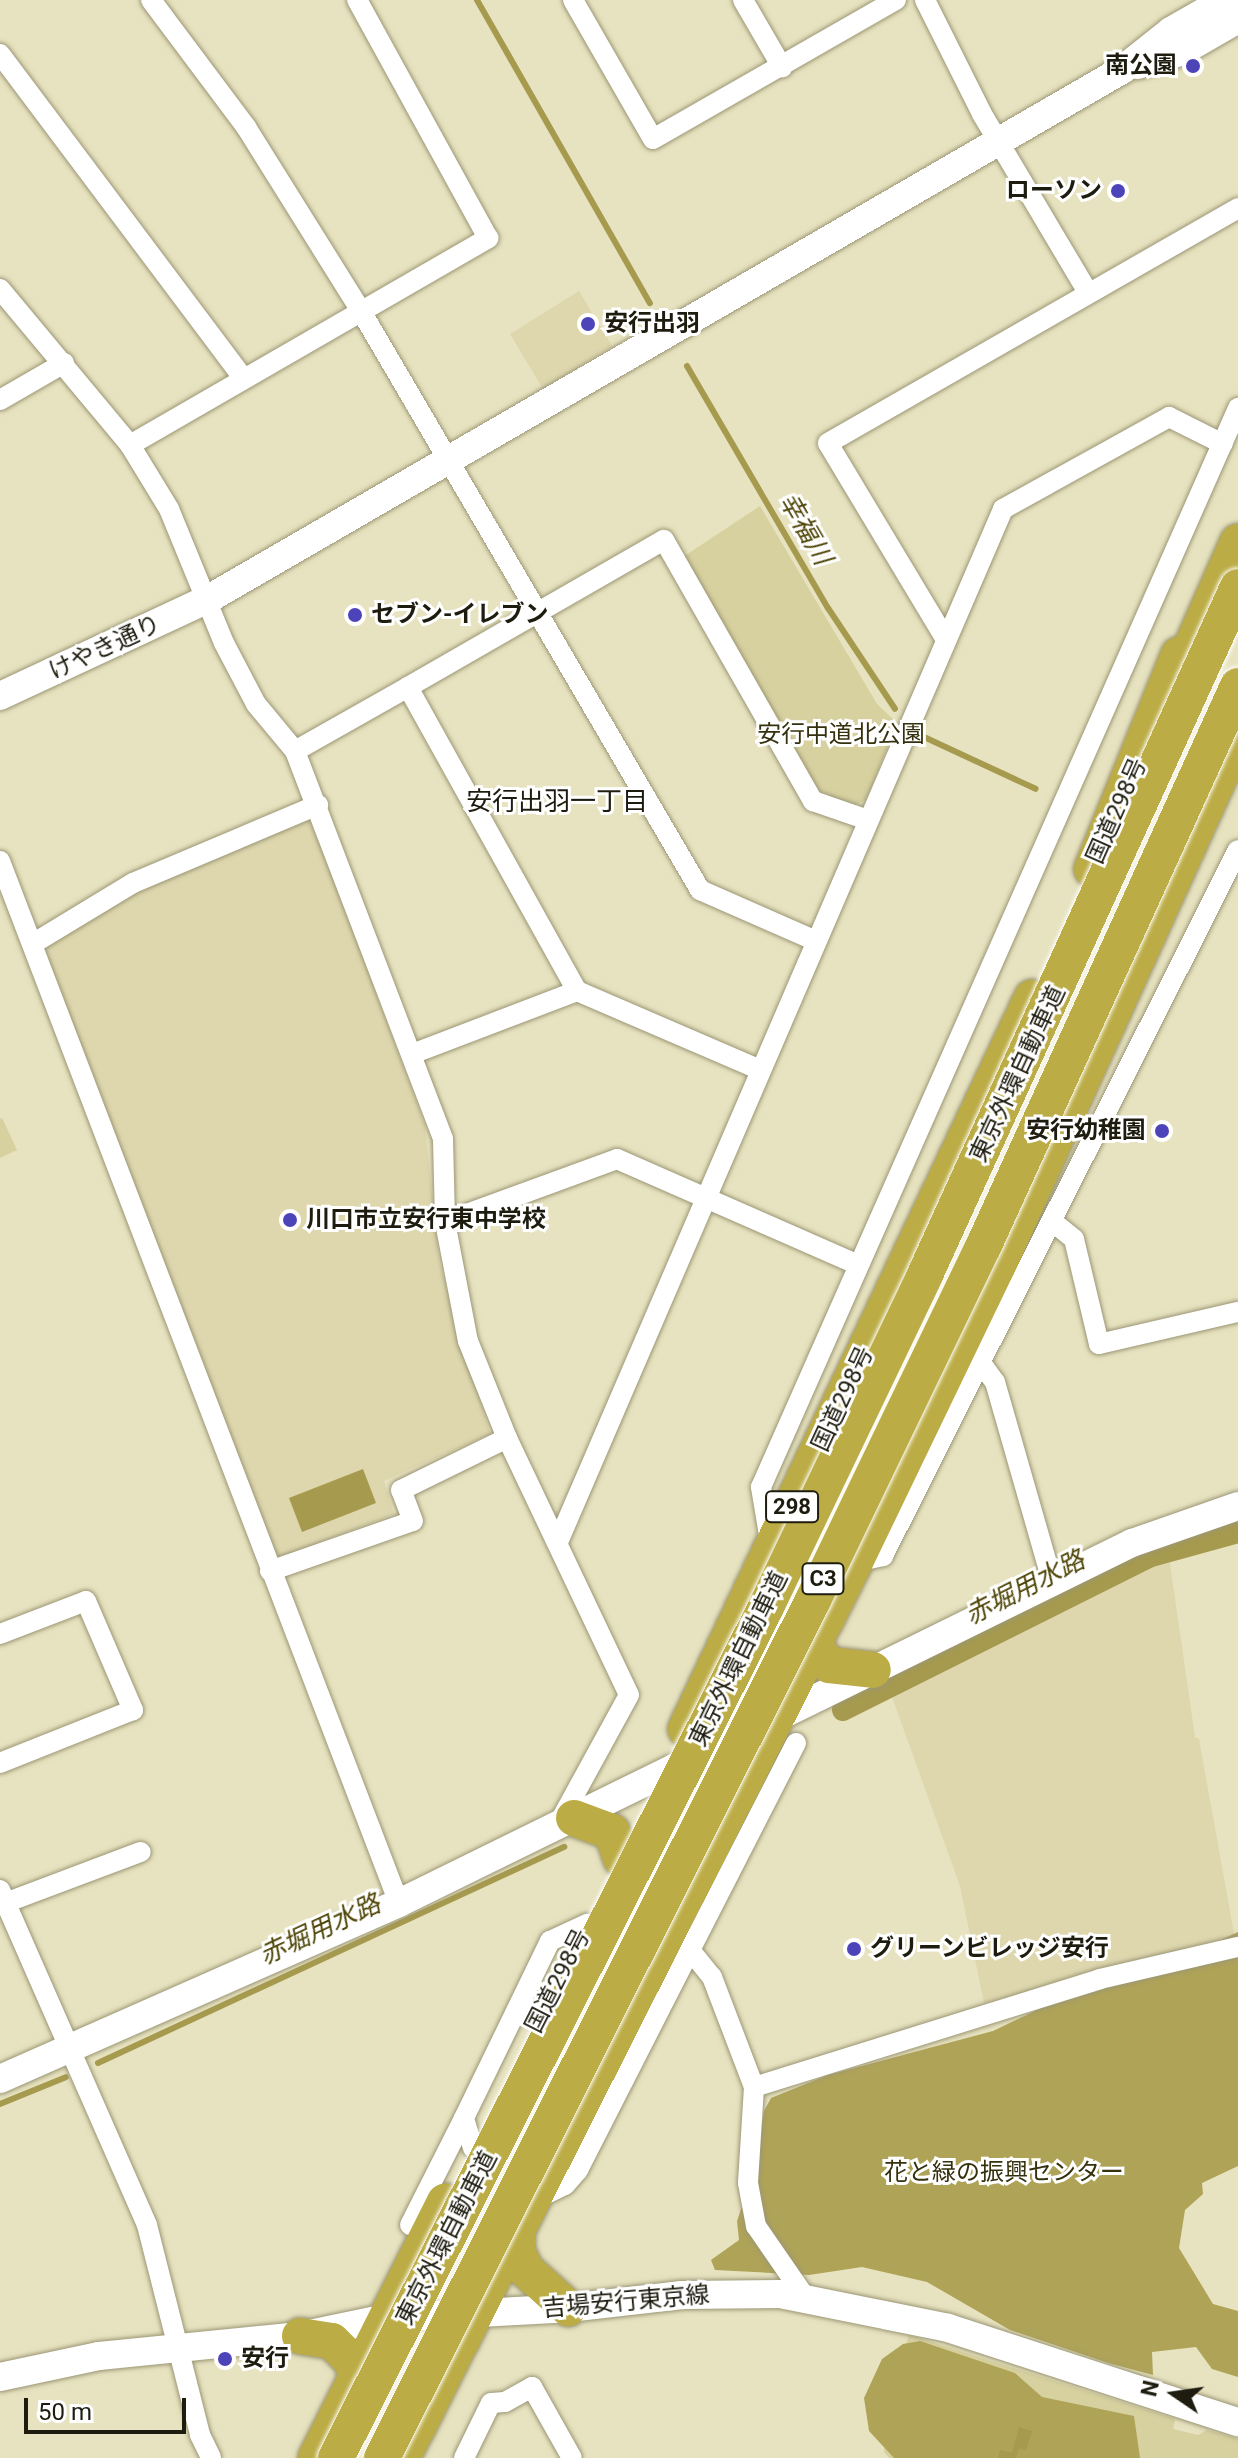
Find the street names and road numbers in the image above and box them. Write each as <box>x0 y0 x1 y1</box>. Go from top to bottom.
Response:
street label: けやき通り <box>45 610 165 686</box>
street label: 国道298号 <box>1081 754 1153 868</box>
street label: 東京外環自動車道 <box>964 981 1072 1167</box>
street label: 国道298号 <box>806 1342 880 1456</box>
road number: 298 <box>764 1489 820 1525</box>
road number: C3 <box>801 1561 845 1597</box>
street label: 東京外環自動車道 <box>684 1566 794 1752</box>
street label: 国道298号 <box>520 1924 596 2038</box>
street label: 東京外環自動車道 <box>391 2146 503 2330</box>
street label: 吉場安行東京線 <box>541 2280 711 2324</box>

